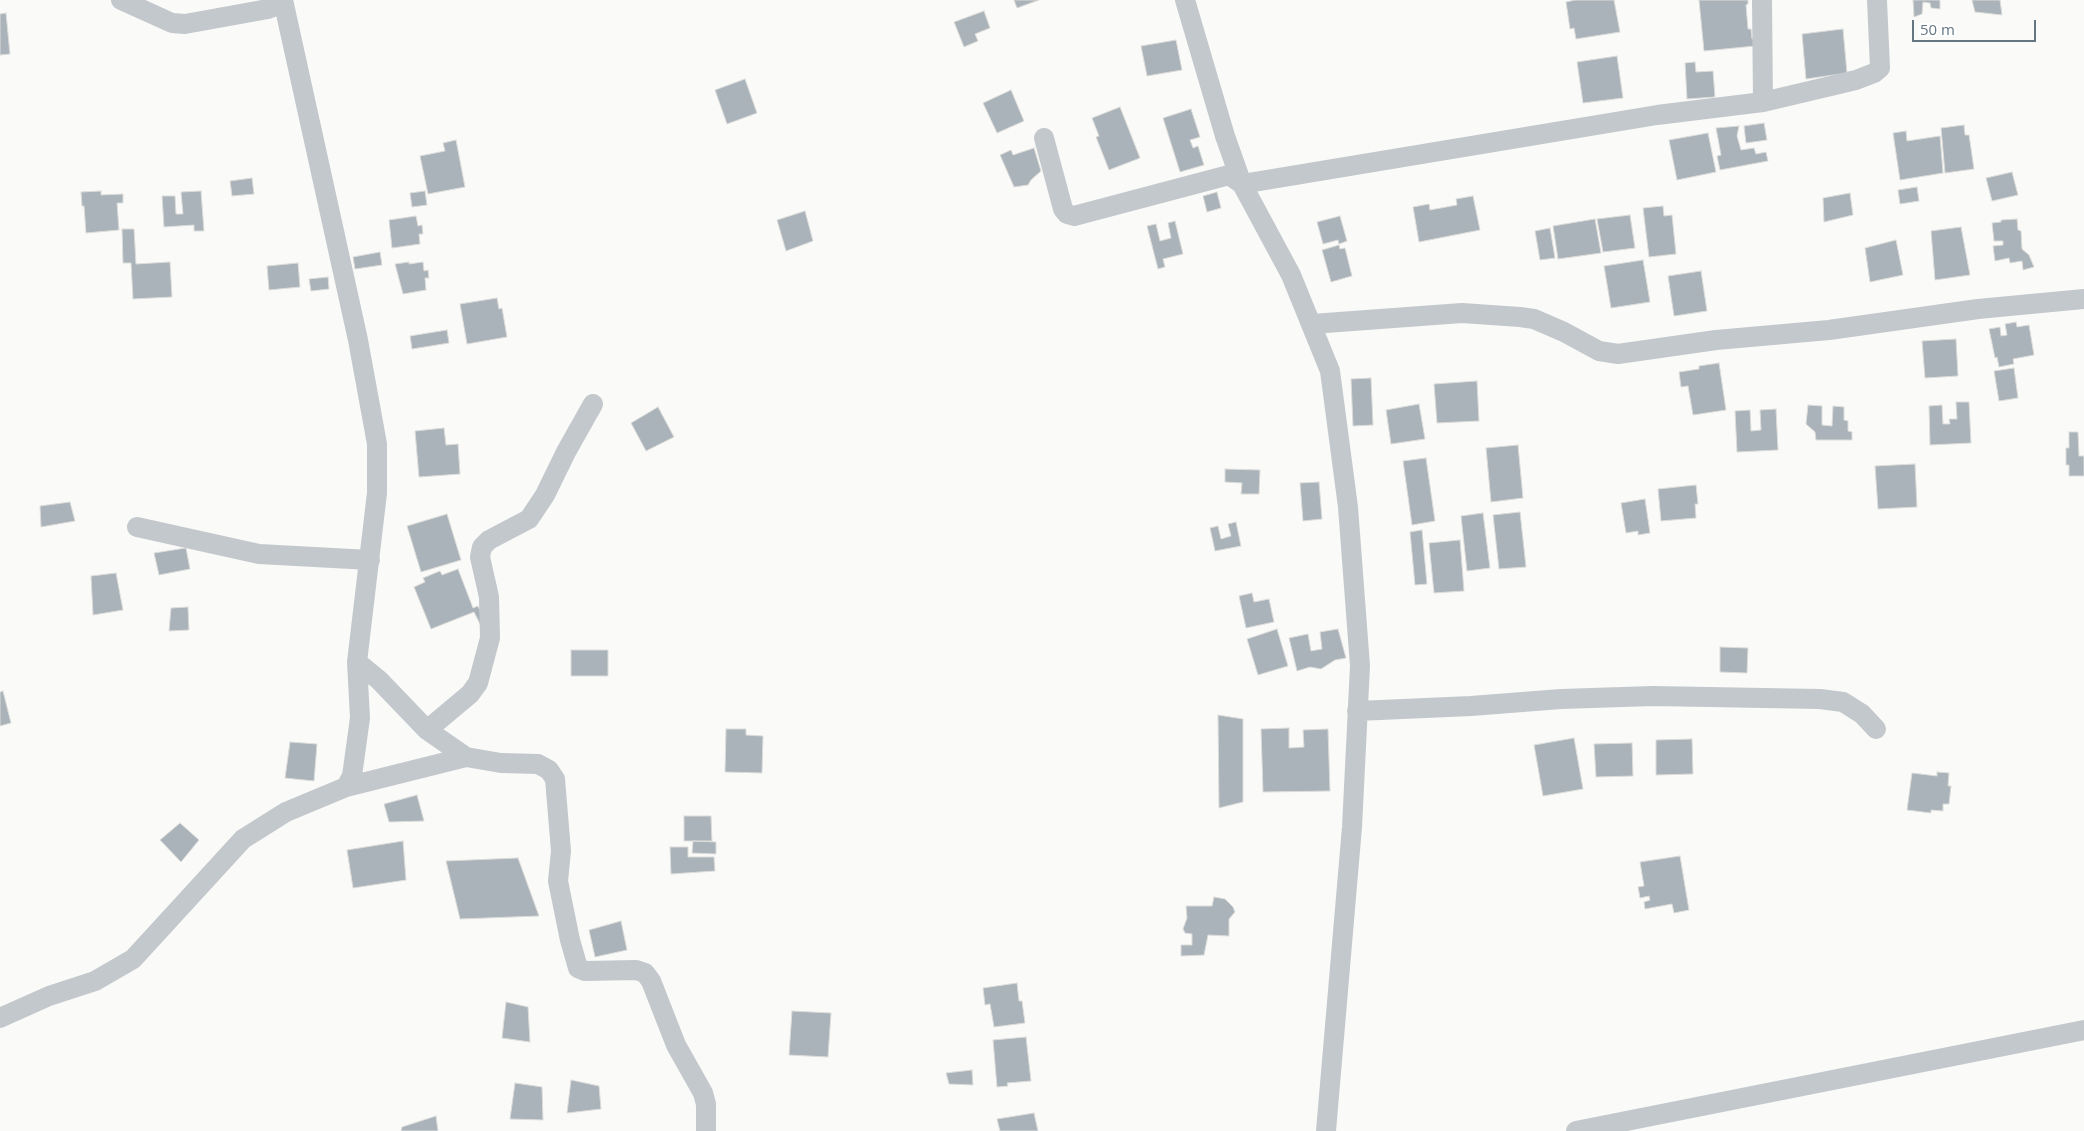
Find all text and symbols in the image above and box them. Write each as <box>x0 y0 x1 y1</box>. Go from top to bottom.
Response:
scale bar <box>1914 10 2038 42</box>
text: 50 m <box>1920 19 1955 39</box>

